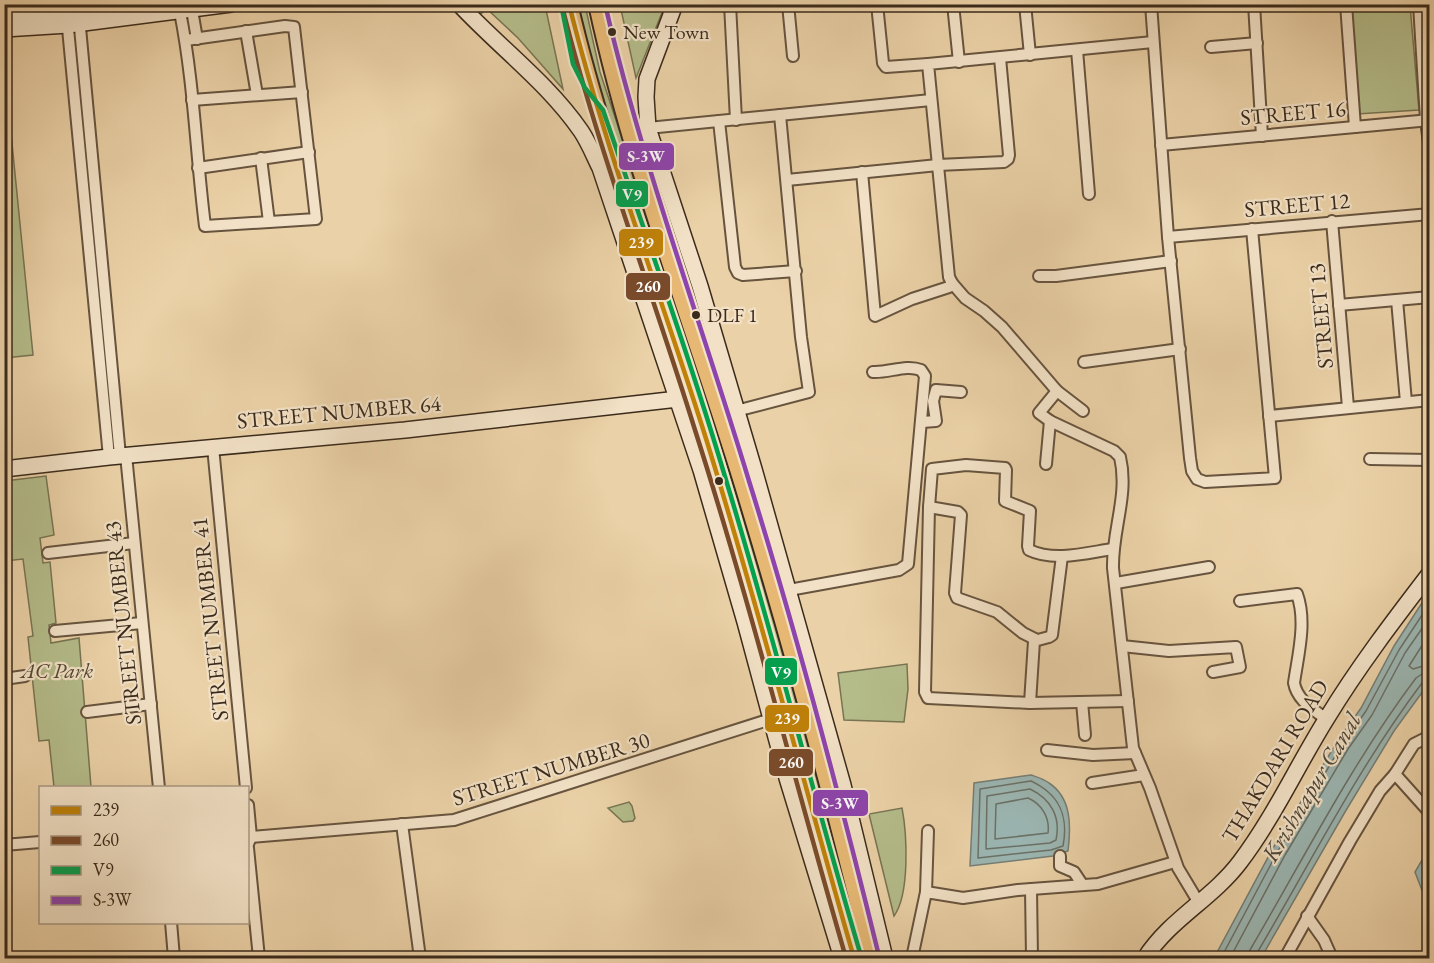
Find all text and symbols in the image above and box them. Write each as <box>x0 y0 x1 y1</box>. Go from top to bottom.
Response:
place label: New Town <box>623 19 710 45</box>
marker: New Town <box>606 26 618 38</box>
street label: STREET 16 <box>1239 94 1347 132</box>
line badge: S-3W <box>618 142 675 171</box>
text: S-3W <box>627 146 666 167</box>
line badge: V9 <box>615 180 649 208</box>
text: V9 <box>622 184 642 205</box>
street label: STREET 12 <box>1243 186 1351 224</box>
line badge: 239 <box>618 228 664 257</box>
text: 239 <box>628 232 654 253</box>
street label: STREET 13 <box>1302 262 1340 370</box>
line badge: 260 <box>625 272 671 301</box>
text: 260 <box>635 276 661 297</box>
place label: DLF 1 <box>707 302 758 328</box>
marker: DLF 1 <box>690 309 702 321</box>
street label: STREET NUMBER 64 <box>236 389 443 435</box>
unlabelled marker <box>713 475 725 487</box>
street label: STREET NUMBER 41 <box>185 516 235 722</box>
street label: STREET NUMBER 43 <box>98 520 148 726</box>
park label: AC Park <box>19 656 93 685</box>
line badge: V9 <box>764 657 798 686</box>
text: V9 <box>771 662 791 683</box>
street label: THAKDARI ROAD <box>1215 674 1335 848</box>
line badge: 239 <box>764 704 810 733</box>
water label: Krishnapur Canal <box>1254 706 1368 868</box>
text: 239 <box>774 708 800 729</box>
street label: STREET NUMBER 30 <box>449 725 653 813</box>
line badge: 260 <box>768 748 814 777</box>
text: 260 <box>778 752 804 773</box>
legend <box>39 786 249 924</box>
line badge: S-3W <box>812 789 869 817</box>
text: S-3W <box>821 793 860 814</box>
text: 239 <box>93 798 119 821</box>
text: 260 <box>93 828 119 851</box>
text: V9 <box>93 858 114 881</box>
text: S-3W <box>93 888 132 911</box>

